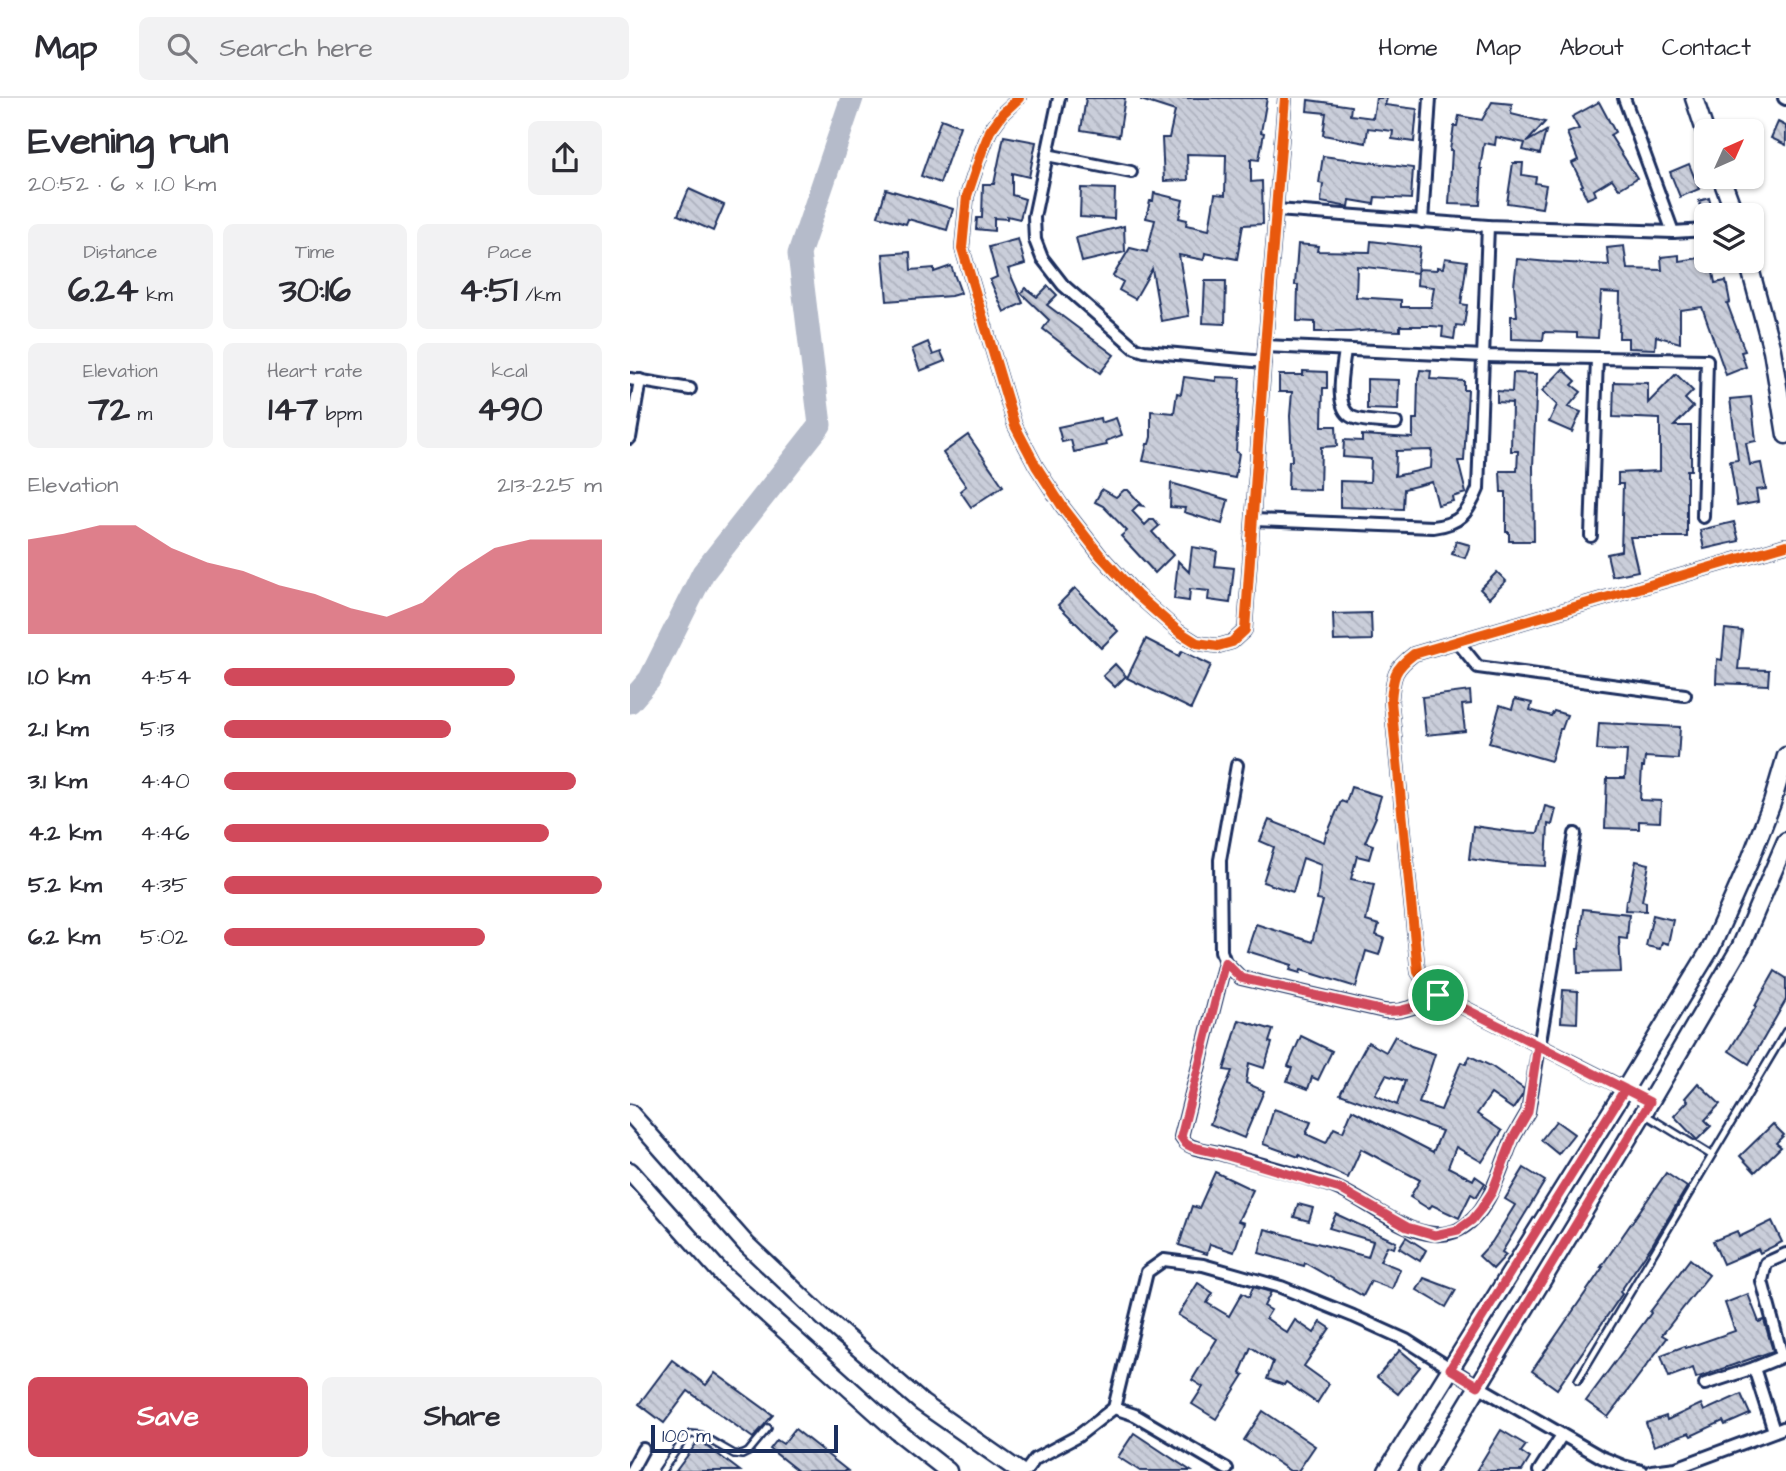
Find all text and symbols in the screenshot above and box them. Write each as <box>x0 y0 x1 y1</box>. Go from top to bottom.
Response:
search box <box>139 17 629 80</box>
text: Map <box>35 25 97 71</box>
icon: search <box>163 29 201 67</box>
text: Search here <box>219 30 373 66</box>
text: Home <box>1378 31 1438 65</box>
text: Map <box>1476 31 1521 65</box>
text: About <box>1559 31 1624 65</box>
text: Contact <box>1662 31 1751 65</box>
text: Evening run <box>28 116 229 168</box>
north arrow <box>1694 119 1764 189</box>
map controls <box>1694 119 1764 273</box>
button: share <box>528 121 602 195</box>
text: 20:52 · 6 × 1.0 km <box>28 168 216 200</box>
button: layers <box>1694 203 1764 273</box>
text: Distance <box>83 239 157 266</box>
text: Time <box>295 239 335 266</box>
text: Pace <box>488 239 532 266</box>
text: 6.24 <box>68 266 139 315</box>
text: 30:16 <box>279 266 351 315</box>
text: 4:51 <box>459 266 518 315</box>
text: km <box>139 282 173 309</box>
text: /km <box>518 282 560 309</box>
text: Elevation <box>83 358 158 385</box>
text: Heart rate <box>267 358 363 385</box>
text: kcal <box>491 358 528 385</box>
text: 72 <box>88 385 130 434</box>
text: 147 <box>268 385 318 434</box>
text: 490 <box>477 385 543 434</box>
text: m <box>130 401 152 428</box>
text: bpm <box>318 401 362 428</box>
text: Elevation <box>28 469 119 501</box>
text: 213–225 m <box>497 469 602 501</box>
text: 1.0 km <box>28 661 90 693</box>
text: 4:54 <box>140 661 191 693</box>
text: 2.1 km <box>28 713 89 745</box>
text: 5:13 <box>140 713 175 745</box>
text: 3.1 km <box>28 765 87 797</box>
text: 4:40 <box>140 765 190 797</box>
text: 4.2 km <box>28 817 101 849</box>
text: 4:46 <box>140 817 190 849</box>
text: 5.2 km <box>28 869 102 901</box>
text: 4:35 <box>140 869 187 901</box>
text: 6.2 km <box>28 921 100 953</box>
text: 5:02 <box>140 921 188 953</box>
pin <box>1408 965 1468 1025</box>
icon: arrive <box>1419 976 1457 1014</box>
button: Save <box>28 1377 308 1457</box>
button: Share <box>322 1377 602 1457</box>
scale bar <box>651 1422 838 1454</box>
text: 100 m <box>662 1423 711 1450</box>

